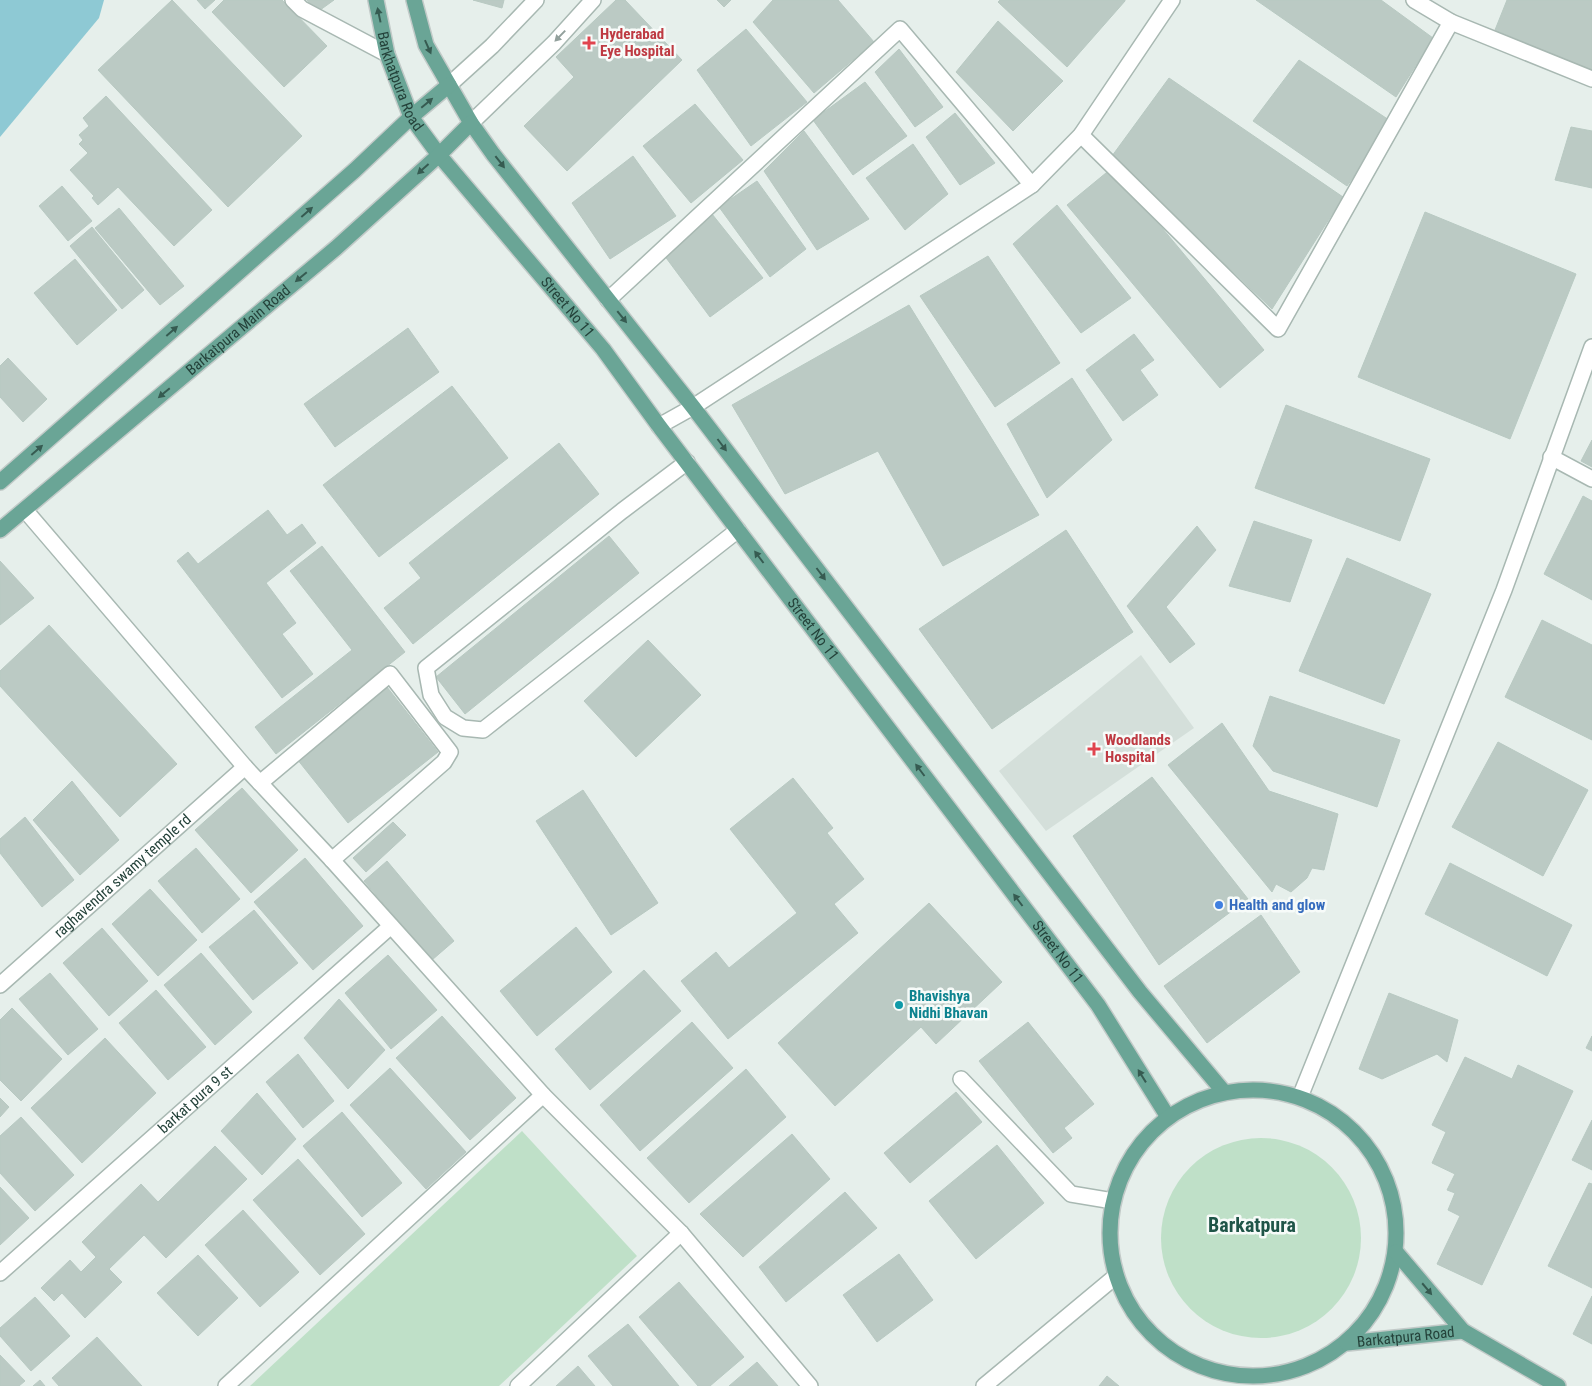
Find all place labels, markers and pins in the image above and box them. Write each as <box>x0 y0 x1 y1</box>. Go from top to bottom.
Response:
place label: Hyderabad Eye Hospital <box>600 25 675 60</box>
marker: Hyderabad Eye Hospital <box>582 36 596 50</box>
place label: Woodlands Hospital <box>1105 731 1171 766</box>
marker: Woodlands Hospital <box>1087 742 1101 756</box>
place label: Health and glow <box>1229 896 1326 914</box>
marker: Health and glow <box>1213 899 1225 911</box>
place label: Bhavishya Nidhi Bhavan <box>909 987 988 1022</box>
marker: Bhavishya Nidhi Bhavan <box>893 999 905 1011</box>

